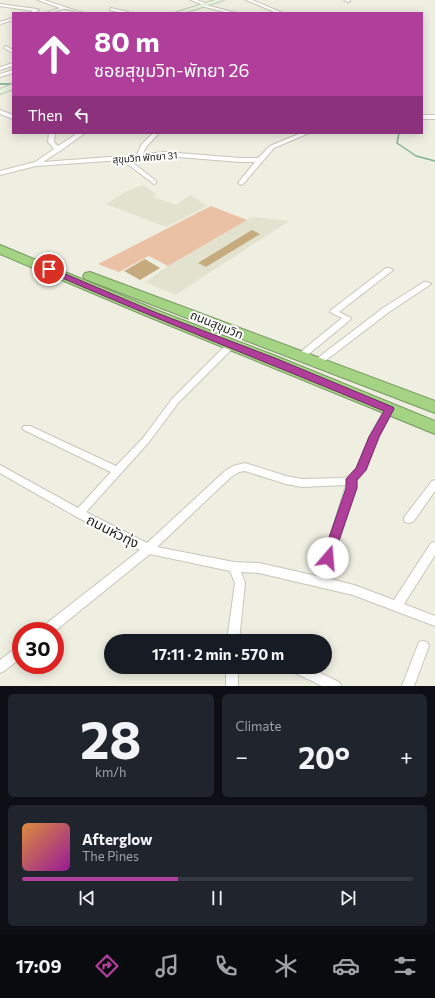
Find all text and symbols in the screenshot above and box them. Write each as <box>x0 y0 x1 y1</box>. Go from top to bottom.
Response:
text: 80 m <box>94 24 160 58</box>
icon: ahead <box>28 28 80 80</box>
text: ซอยสุขุมวิท-พัทยา 26 <box>94 59 249 81</box>
icon: left <box>71 104 93 126</box>
text: Then <box>28 106 63 124</box>
street label: สุขุมวิท พัทยา 31 <box>112 149 178 166</box>
pin <box>32 252 66 286</box>
icon: arrive <box>38 258 60 280</box>
street label: ถนนสุขุมวิท <box>188 307 246 342</box>
street label: ถนนหัวทุ่ง <box>83 511 142 552</box>
position arrow <box>307 537 349 579</box>
speed limit sign: 30 <box>12 622 64 674</box>
text: 17:11 · 2 min · 570 m <box>152 645 284 663</box>
text: 28 <box>80 706 141 770</box>
text: Climate <box>236 718 281 734</box>
text: 20° <box>298 738 350 775</box>
text: − <box>236 743 248 770</box>
text: + <box>400 743 413 770</box>
text: km/h <box>95 764 127 780</box>
text: Afterglow <box>82 830 152 848</box>
text: The Pines <box>82 848 139 864</box>
icon: previous <box>76 887 98 909</box>
icon: pause <box>206 887 228 909</box>
icon: next <box>337 887 359 909</box>
icon: directions <box>93 952 121 980</box>
icon: music <box>153 952 181 980</box>
icon: phone <box>212 952 240 980</box>
icon: climate <box>272 952 300 980</box>
icon: car <box>332 952 360 980</box>
icon: filters <box>391 952 419 980</box>
text: 17:09 <box>16 955 62 977</box>

